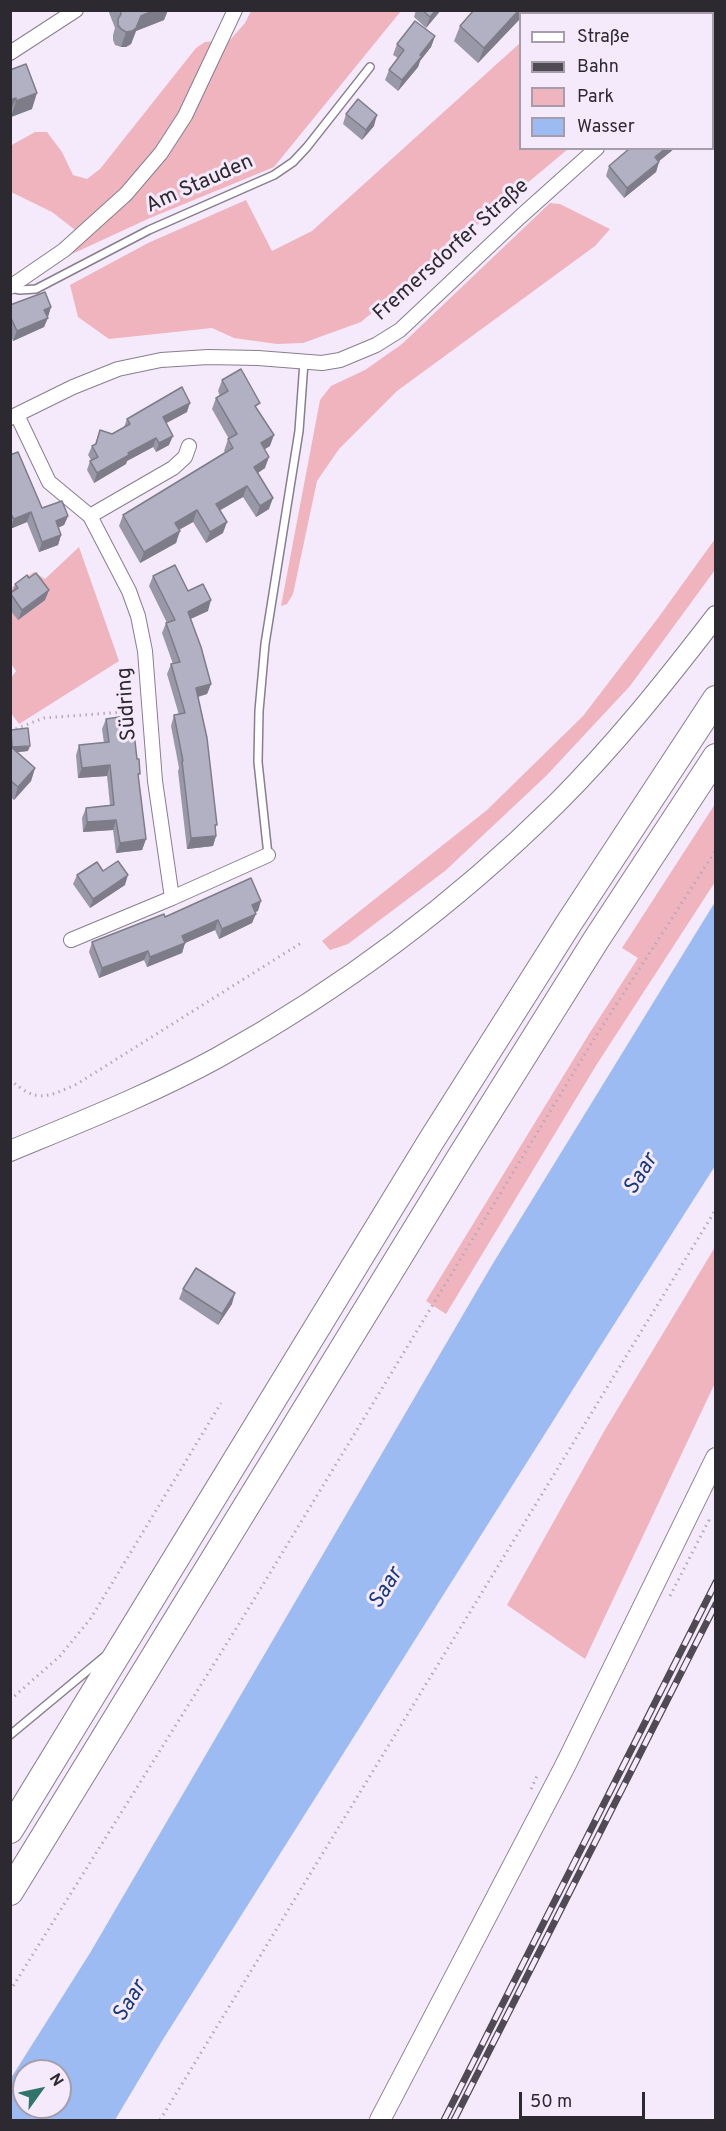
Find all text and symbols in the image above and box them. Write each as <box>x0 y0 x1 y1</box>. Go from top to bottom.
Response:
legend <box>519 12 714 150</box>
text: Straße <box>577 26 629 49</box>
text: Bahn <box>577 56 619 79</box>
text: Park <box>577 86 614 109</box>
text: Wasser <box>577 116 635 139</box>
street label: Am Stauden <box>142 150 258 220</box>
street label: Fremersdorfer Straße <box>369 175 535 327</box>
street label: Südring <box>113 666 143 742</box>
water label: Saar <box>619 1149 665 1201</box>
water label: Saar <box>364 1563 410 1615</box>
water label: Saar <box>108 1976 154 2028</box>
north arrow <box>12 2059 72 2119</box>
text: N <box>44 2070 67 2091</box>
scale bar <box>522 2080 648 2118</box>
text: 50 m <box>530 2091 572 2114</box>

